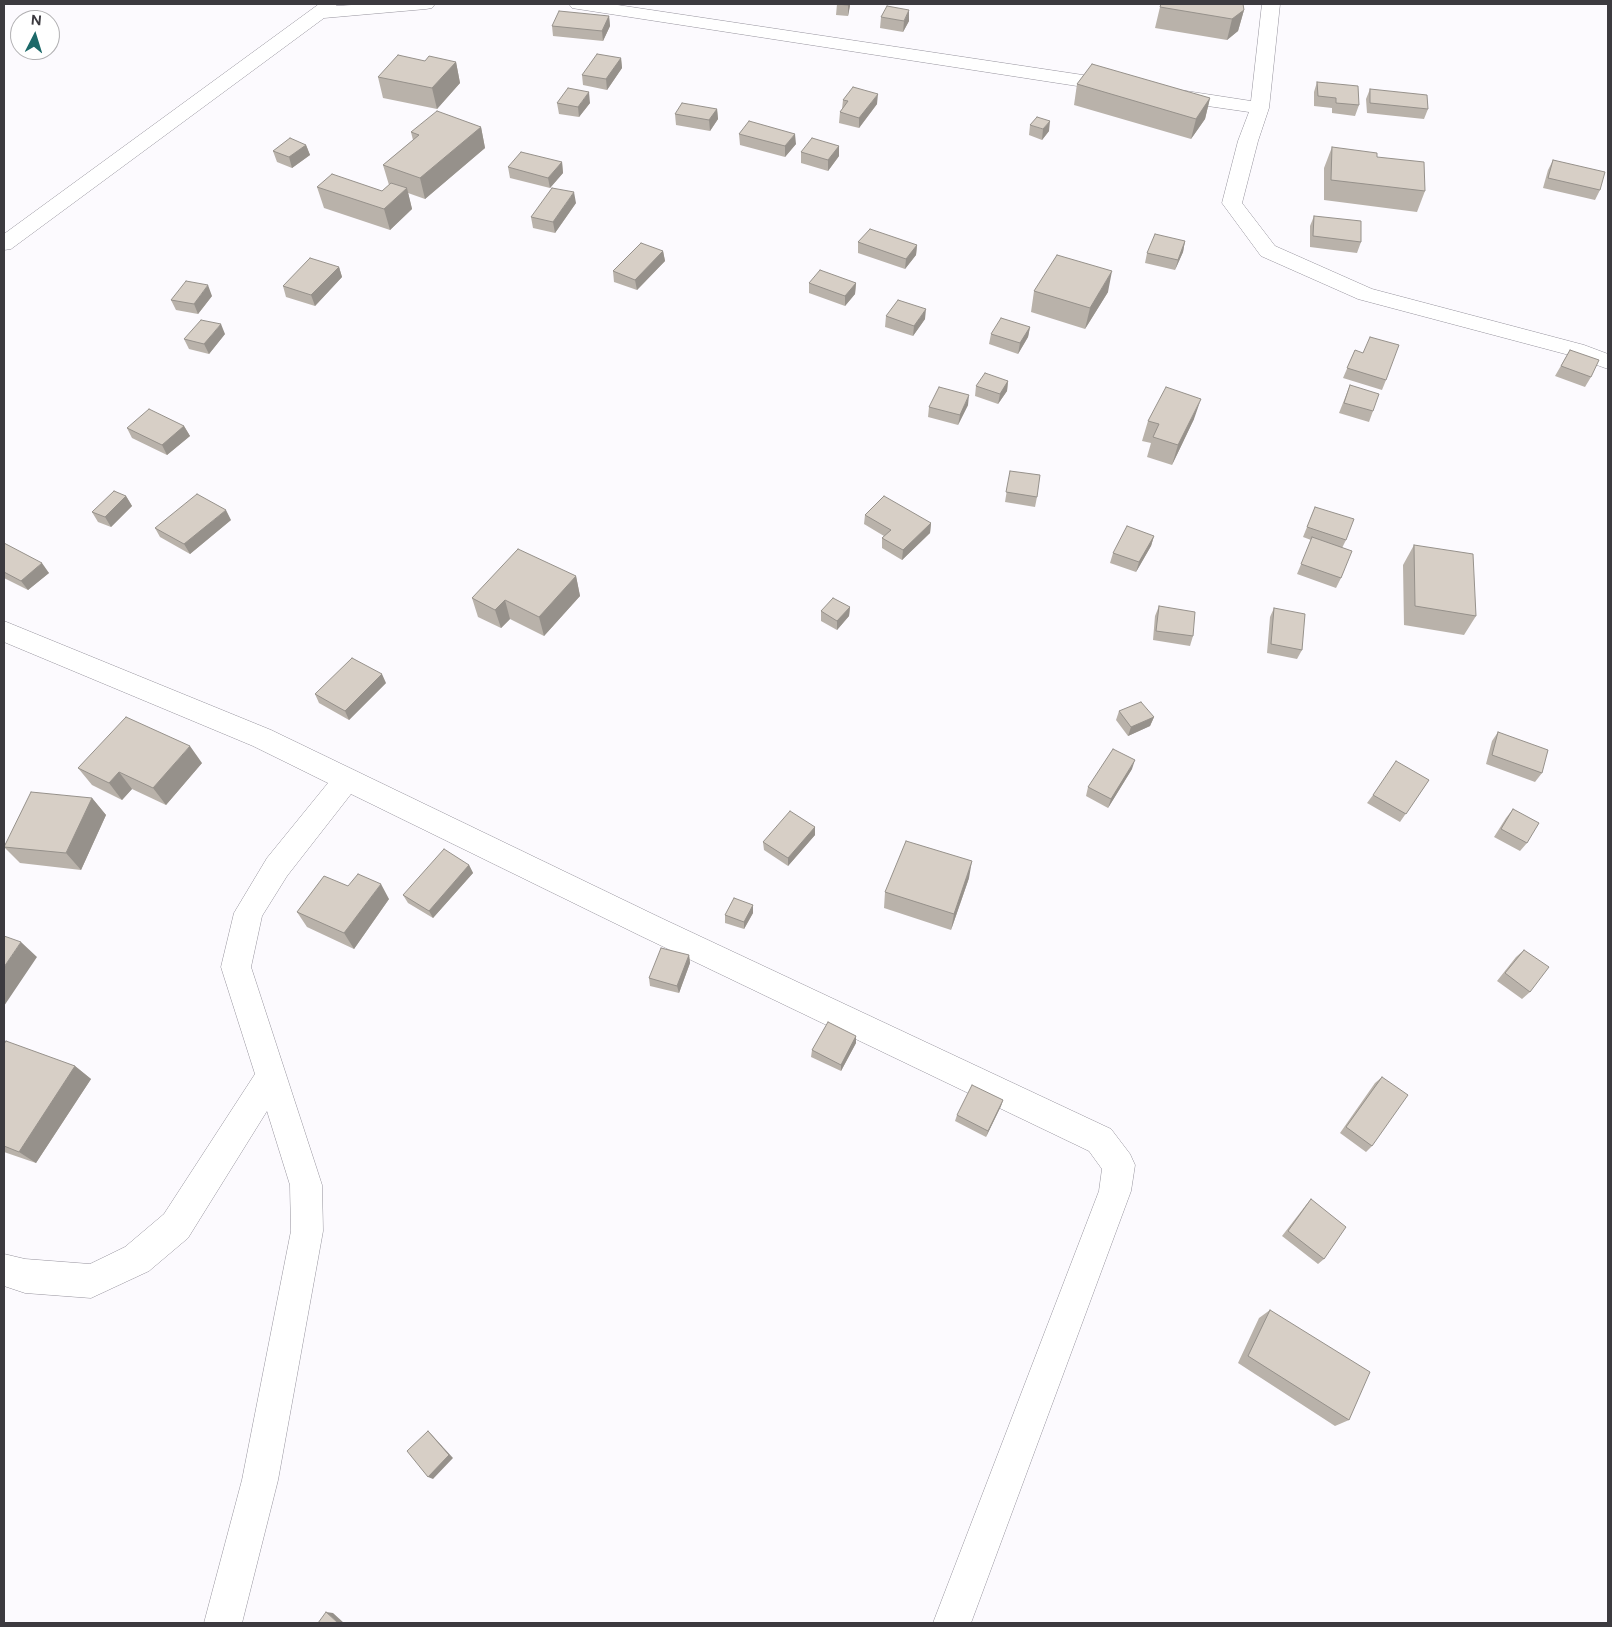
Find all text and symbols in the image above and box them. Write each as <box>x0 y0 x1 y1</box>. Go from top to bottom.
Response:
north arrow <box>10 10 60 60</box>
text: N <box>30 12 42 29</box>

